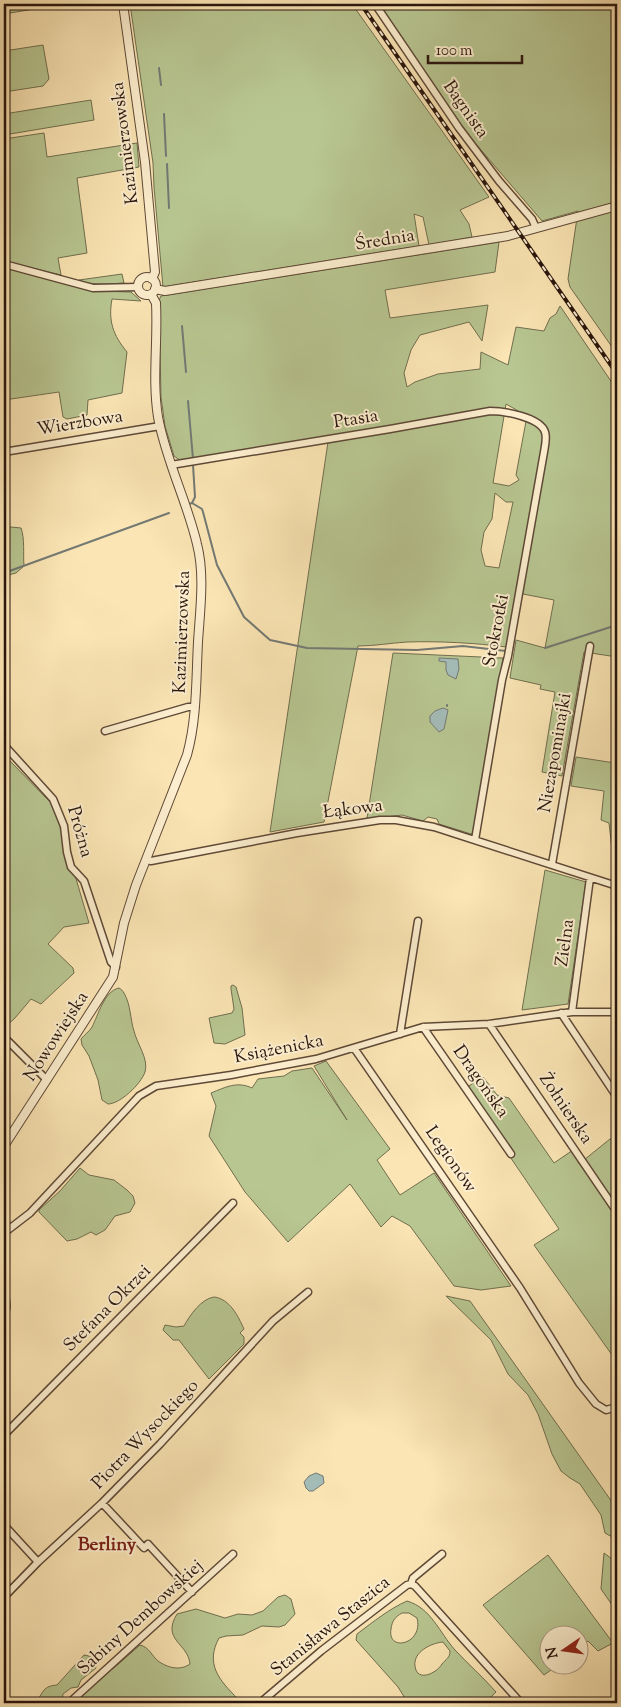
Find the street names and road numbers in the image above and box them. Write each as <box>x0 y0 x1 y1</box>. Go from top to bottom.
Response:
street label: Bagnista <box>436 76 494 144</box>
street label: Kazimierzowska <box>106 80 146 206</box>
street label: Średnia <box>353 222 417 259</box>
street label: Wierzbowa <box>35 404 125 444</box>
street label: Ptasia <box>332 404 380 436</box>
street label: Kazimierzowska <box>168 570 198 694</box>
street label: Stokrotki <box>477 592 517 670</box>
street label: Niezapominajki <box>533 691 579 815</box>
street label: Łąkowa <box>322 793 384 827</box>
street label: Próżna <box>59 803 99 861</box>
street label: Zielna <box>550 918 582 968</box>
street label: Nowowiejska <box>18 987 96 1087</box>
street label: Książenicka <box>232 1029 326 1071</box>
street label: Dragońska <box>445 1040 515 1124</box>
street label: Żołnierska <box>532 1068 598 1150</box>
street label: Legionów <box>418 1121 483 1199</box>
street label: Stefana Okrzei <box>58 1259 158 1359</box>
street label: Piotra Wysockiego <box>87 1374 206 1496</box>
street label: Sabiny Dembowskiej <box>72 1554 210 1682</box>
street label: Stanisława Staszica <box>266 1571 396 1683</box>

